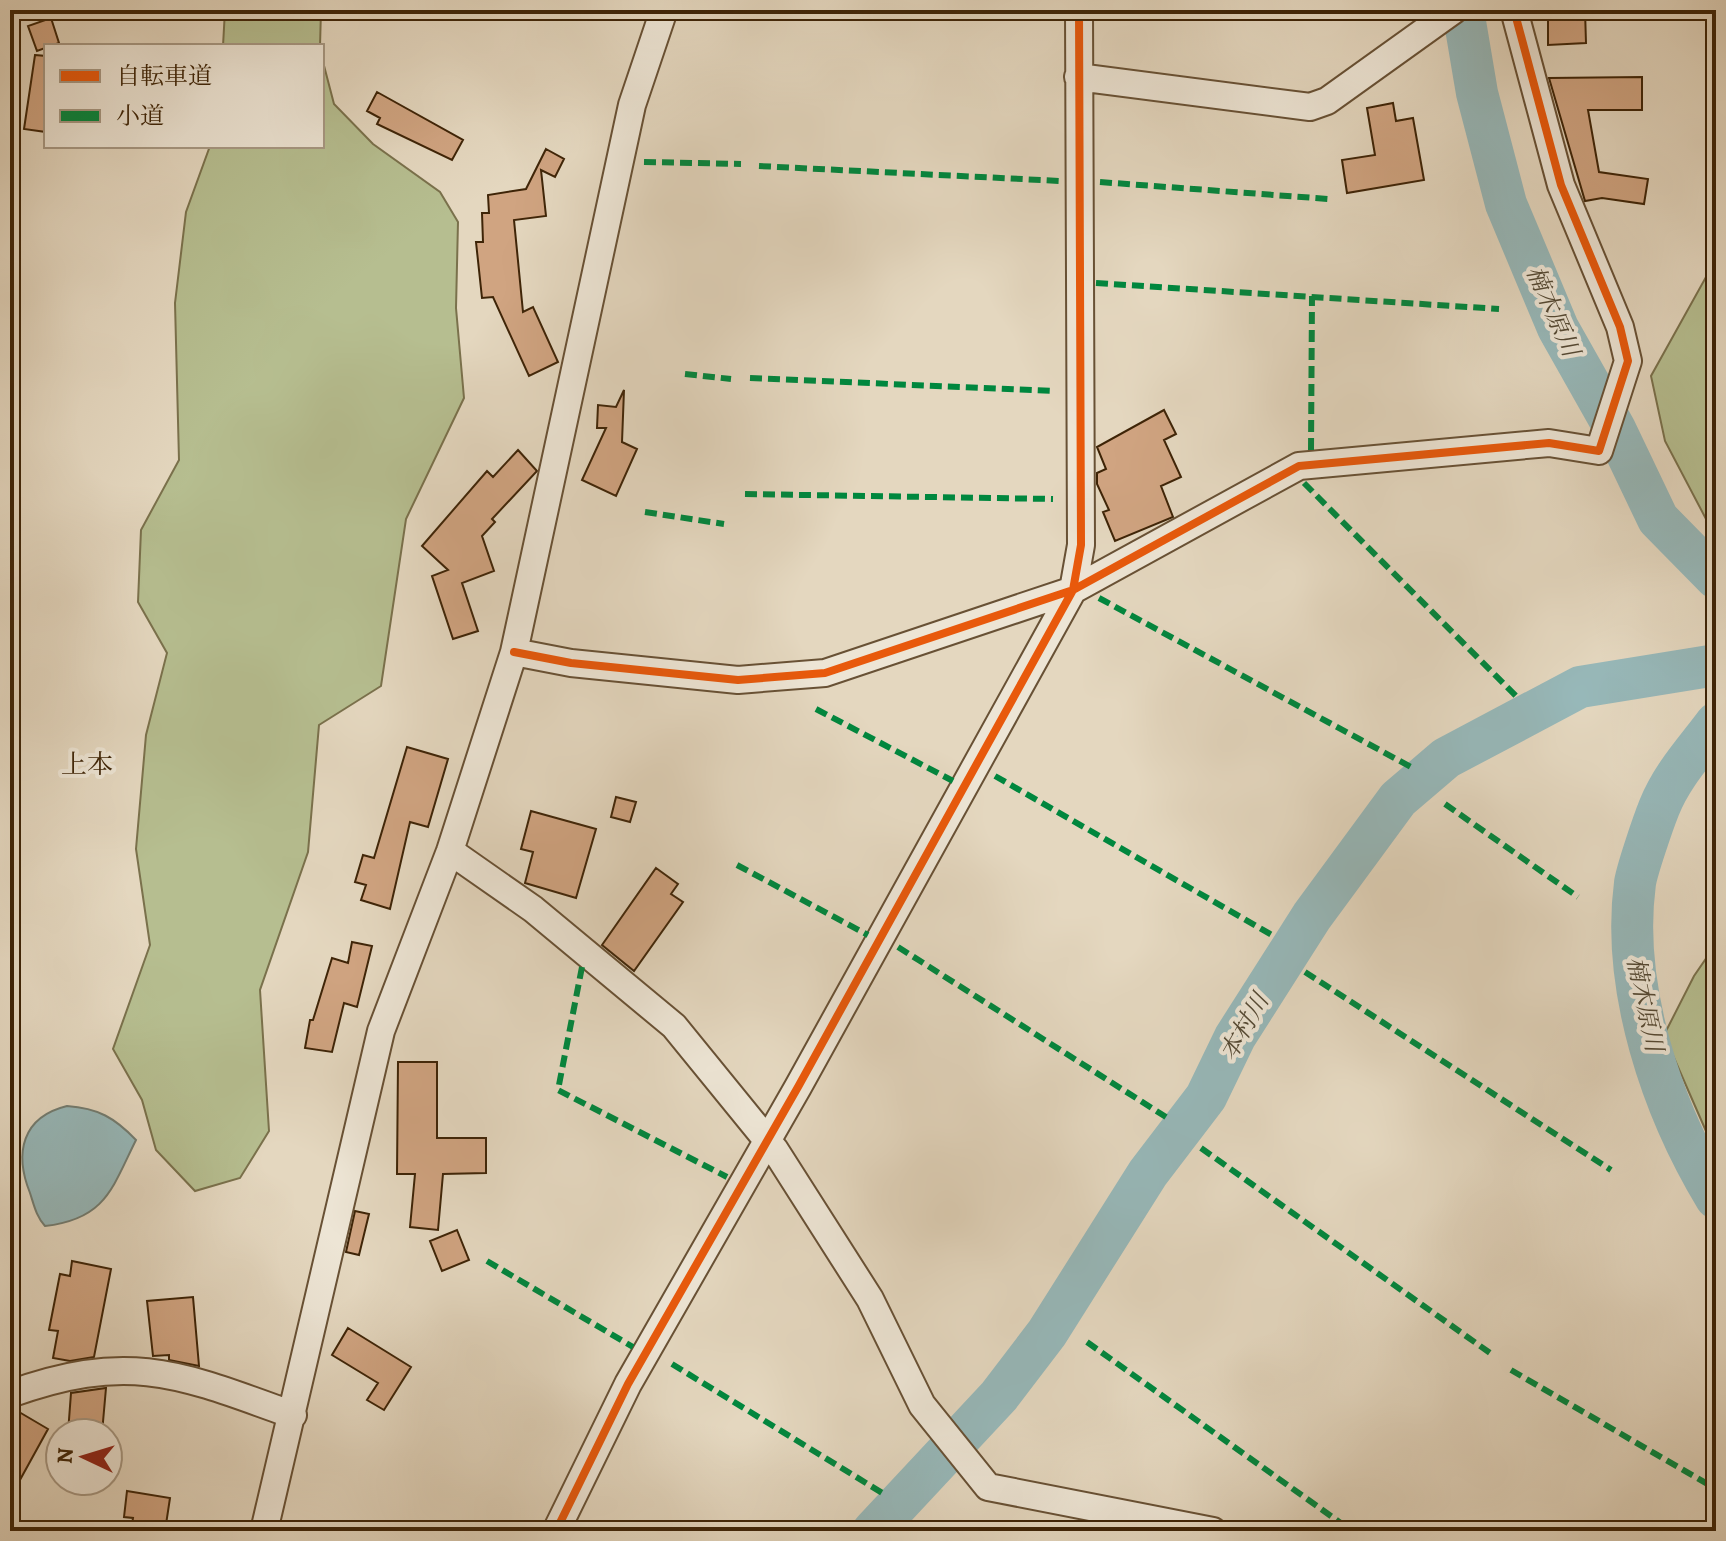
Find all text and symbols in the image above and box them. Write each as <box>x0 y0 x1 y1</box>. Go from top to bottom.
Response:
legend <box>44 44 324 148</box>
text: 自転車道 <box>116 60 212 92</box>
text: 小道 <box>116 100 164 132</box>
water label: 楠木原川 <box>1519 261 1588 364</box>
district label: 上本 <box>61 747 113 782</box>
water label: 楠木原川 <box>1619 954 1671 1057</box>
water label: 本村川 <box>1212 985 1277 1066</box>
north arrow <box>44 1417 124 1497</box>
text: N <box>50 1447 81 1465</box>

